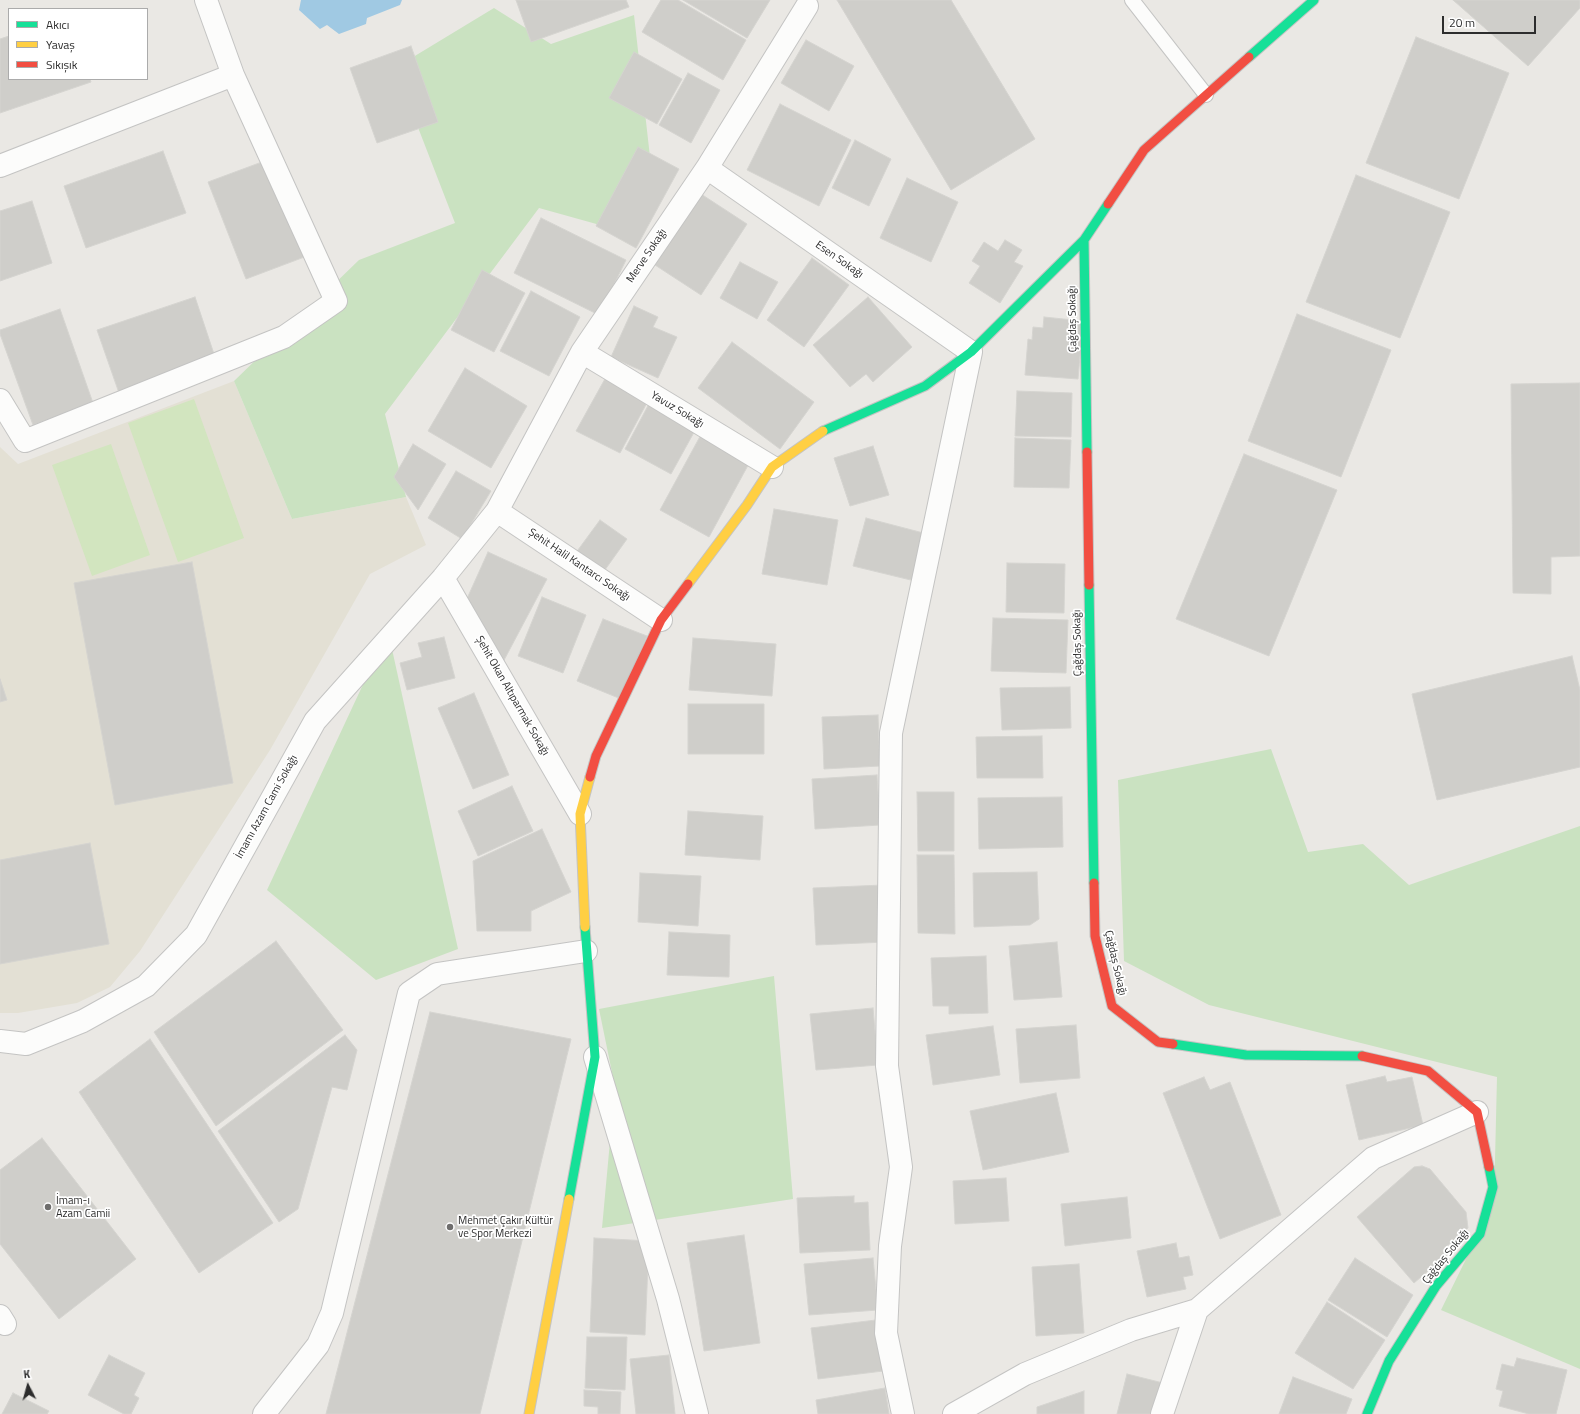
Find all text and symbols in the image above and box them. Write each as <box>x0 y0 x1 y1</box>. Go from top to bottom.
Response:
legend <box>8 8 148 80</box>
scale bar <box>1444 8 1538 34</box>
text: 20 m <box>1449 13 1475 32</box>
text: Akıcı <box>46 15 69 34</box>
text: Yavaş <box>46 35 75 54</box>
text: Sıkışık <box>46 55 77 74</box>
street label: Merve Sokağı <box>624 226 670 286</box>
street label: Esen Sokağı <box>812 239 866 281</box>
street label: Çağdaş Sokağı <box>1066 286 1080 352</box>
street label: Yavuz Sokağı <box>648 389 706 431</box>
street label: Şehit Halil Kantarcı Sokağı <box>526 526 632 604</box>
street label: Çağdaş Sokağı <box>1071 610 1085 676</box>
street label: Şehit Okan Altıparmak Sokağı <box>472 634 552 758</box>
street label: İmamı Azam Cami Sokağı <box>233 753 301 861</box>
street label: Çağdaş Sokağı <box>1101 929 1129 997</box>
place label: İmam-ı Azam Camii <box>56 1194 110 1220</box>
marker: İmam-ı Azam Camii <box>43 1202 53 1212</box>
place label: Mehmet Çakır Kültür ve Spor Merkezi <box>458 1214 553 1240</box>
marker: Mehmet Çakır Kültür ve Spor Merkezi <box>445 1222 455 1232</box>
street label: Çağdaş Sokağı <box>1420 1227 1472 1287</box>
north arrow <box>8 1366 48 1406</box>
text: K <box>23 1366 31 1382</box>

